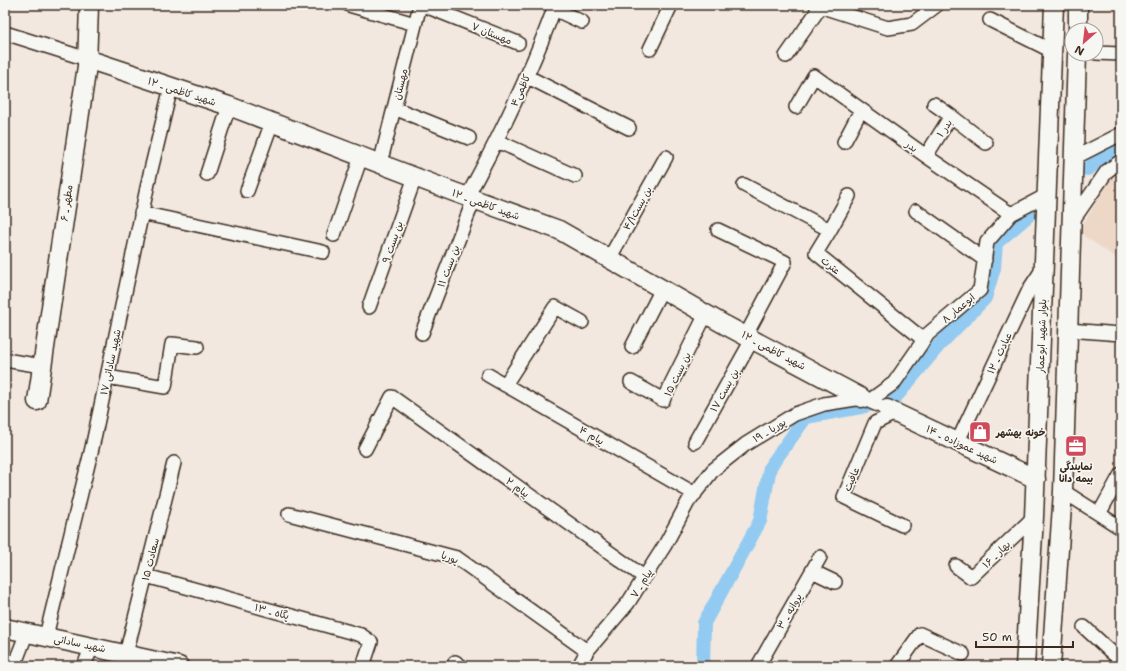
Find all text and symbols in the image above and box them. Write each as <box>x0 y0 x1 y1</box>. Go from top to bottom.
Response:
street label: مهستان ۷ <box>470 20 514 47</box>
north arrow <box>1064 22 1104 62</box>
text: N <box>1072 42 1087 59</box>
street label: مهستان <box>390 67 411 101</box>
street label: کاظمی۴ <box>508 72 534 109</box>
street label: شهید کاظمی ـ ۱۲ <box>146 74 218 110</box>
street label: بدر ۱ <box>934 117 955 140</box>
street label: بدر <box>902 137 920 155</box>
street label: مطهر ـ ۶ <box>57 184 76 222</box>
street label: بن بست۴/۱ <box>620 184 655 233</box>
street label: شهید کاظمی ـ ۱۲ <box>450 186 522 224</box>
street label: بن بست ۹ <box>379 220 406 265</box>
street label: بن بست ۱۱ <box>434 243 462 289</box>
street label: عترت <box>818 254 843 277</box>
street label: ابوعمار ۸ <box>939 291 978 326</box>
street label: بلوار شهید ابوعمار <box>1034 299 1049 374</box>
street label: شهید ساداتی ۱۷ <box>97 328 125 396</box>
street label: شهید کاظمی ـ ۱۲ <box>739 328 808 374</box>
street label: عبادت ـ ۱۲ <box>984 330 1015 376</box>
street label: بن بست ۱۵ <box>661 350 694 398</box>
street label: بن بست ۱۷ <box>707 366 742 414</box>
street label: پوریا ـ ۱۹ <box>750 415 788 445</box>
shop icon: خونه بهشهر <box>967 419 993 445</box>
street label: شهید عموزاده ـ ۱۴ <box>924 422 1000 467</box>
street label: پیام ۴ <box>576 423 607 449</box>
place label: خونه بهشهر <box>995 426 1046 439</box>
office icon: نمایندگی بیمه دانا <box>1063 433 1089 459</box>
place label: نمایندگی بیمه دانا <box>1059 460 1093 485</box>
street label: عافیت <box>841 465 862 493</box>
street label: پیام ۲ <box>503 474 532 501</box>
street label: سعادت ۱۵ <box>139 536 162 582</box>
street label: بهار ـ ۱۶ <box>980 538 1013 571</box>
street label: پوریا <box>439 548 460 567</box>
street label: پیام ـ ۷ <box>627 566 656 601</box>
street label: پروانه ـ ۳ <box>774 591 805 632</box>
street label: پگاه ـ ۱۳ <box>253 601 291 622</box>
scale bar <box>976 623 1073 649</box>
text: 50 m <box>982 629 1012 645</box>
street label: شهید ساداتی <box>53 632 107 656</box>

